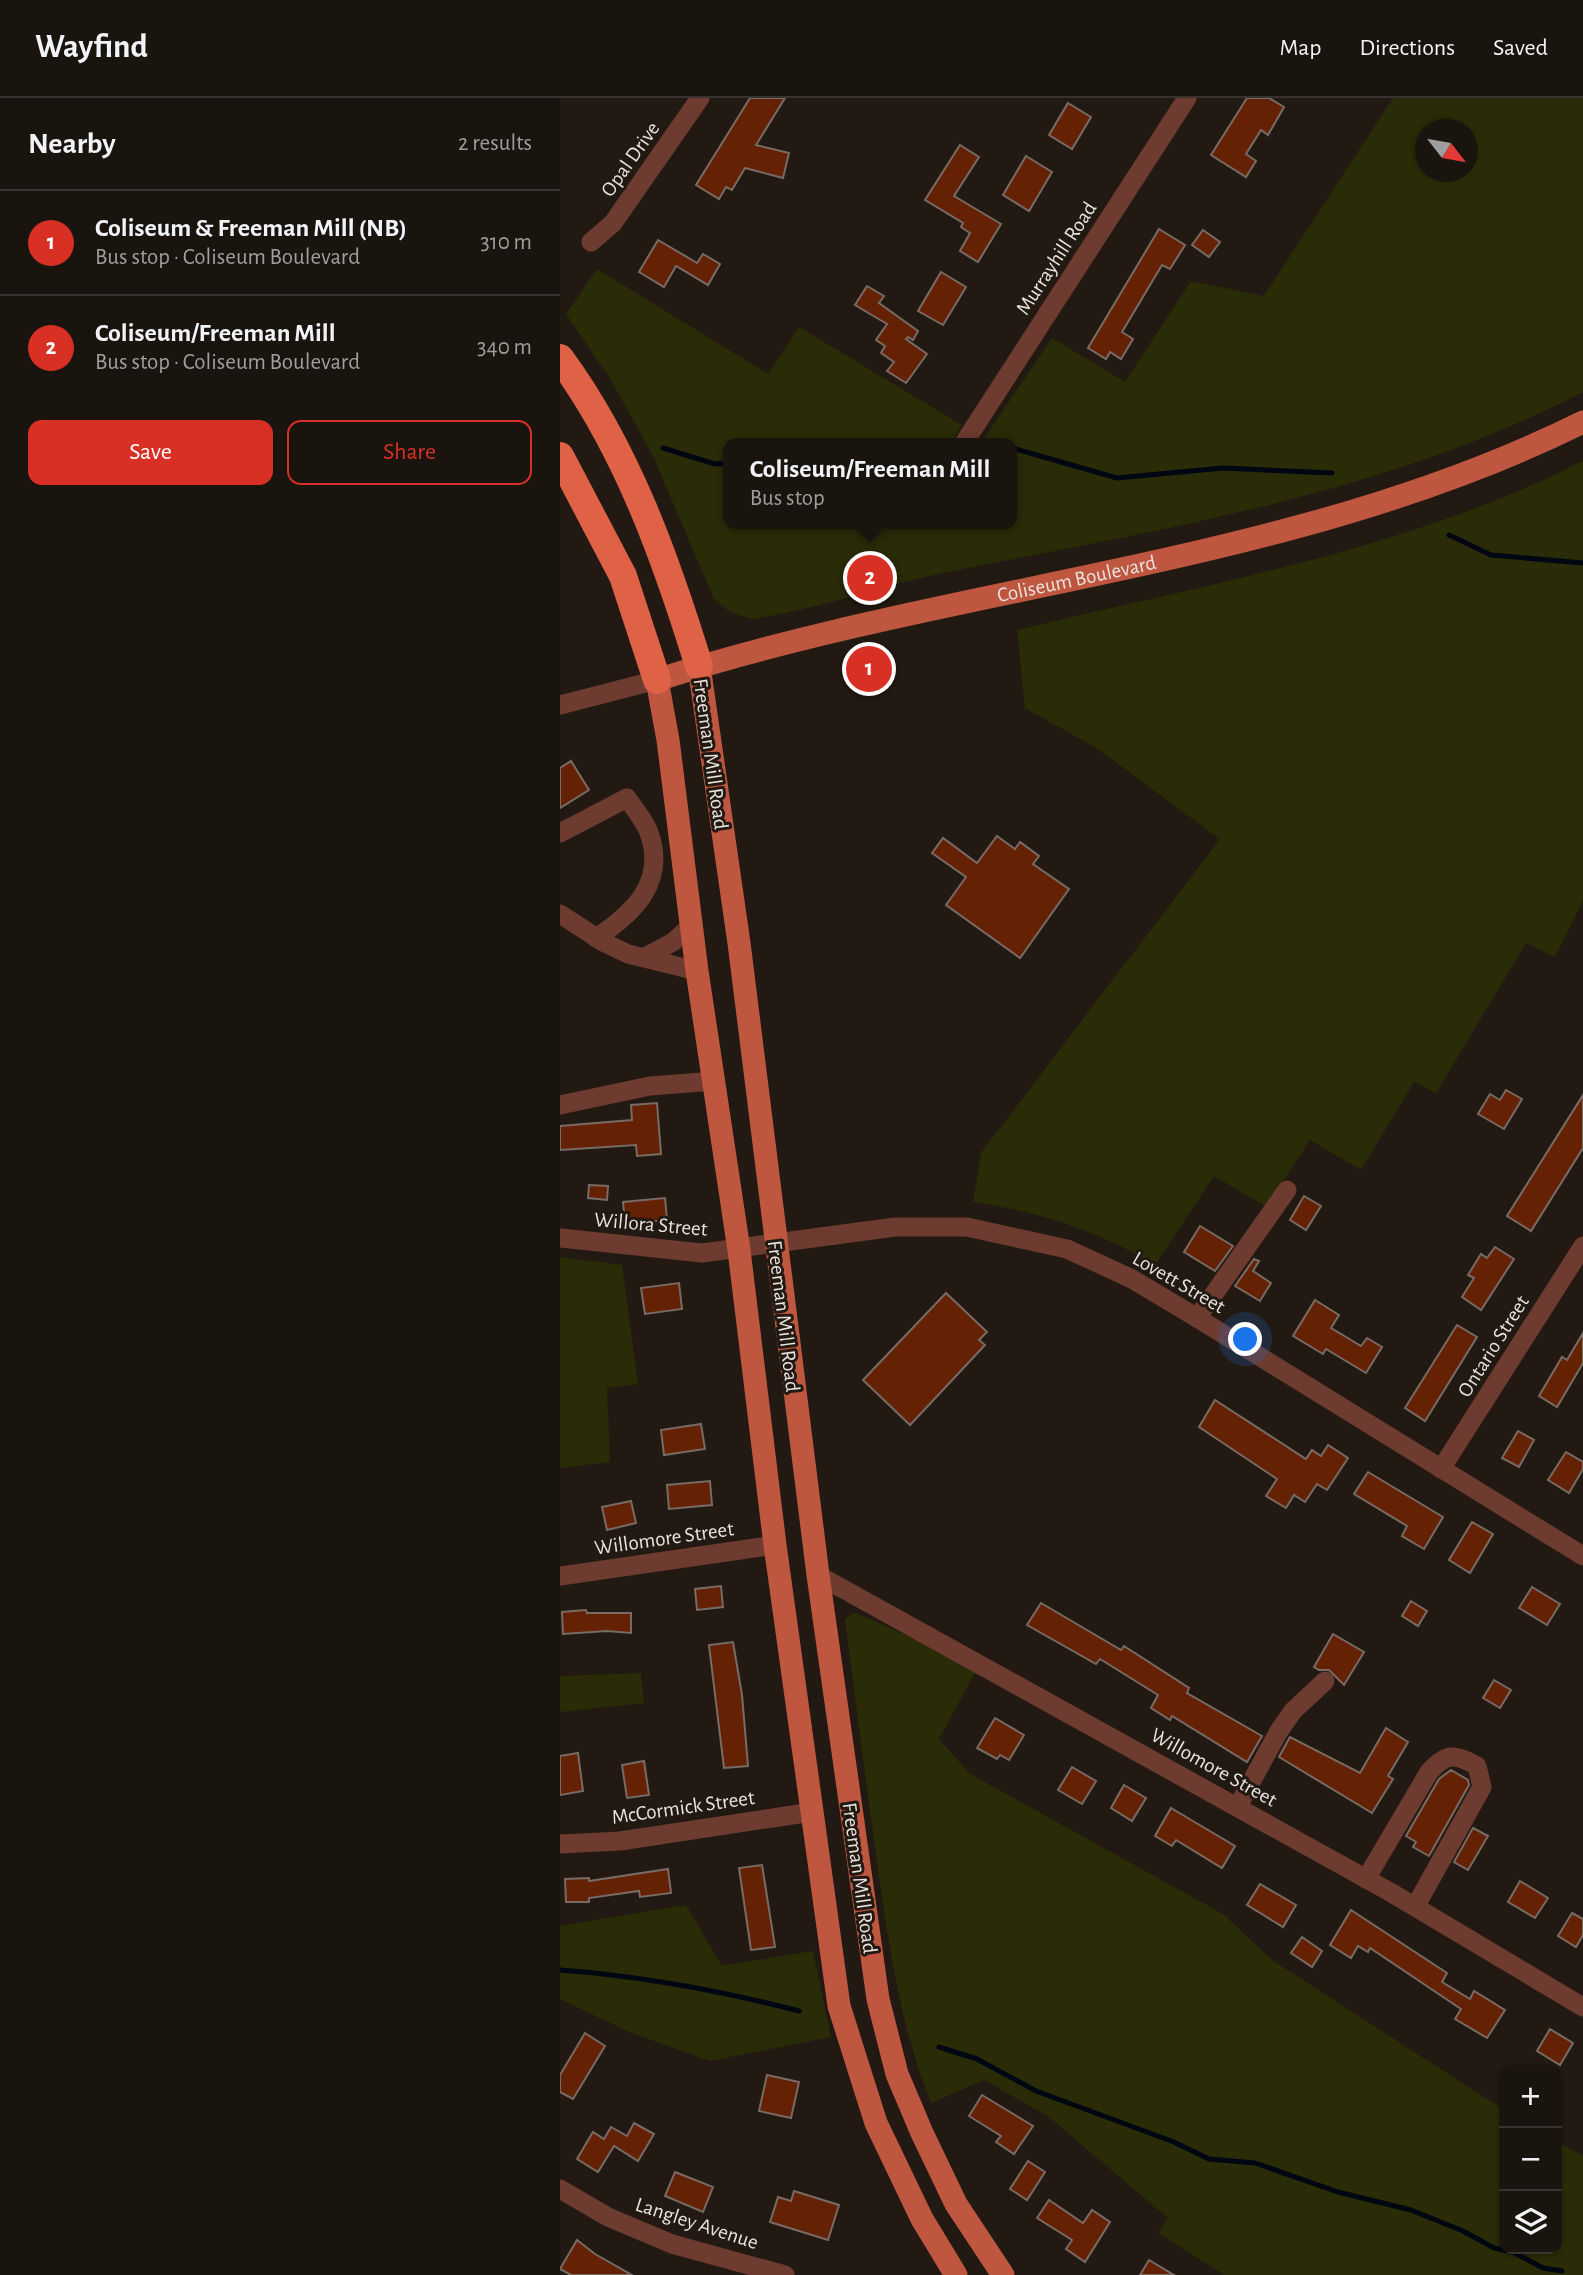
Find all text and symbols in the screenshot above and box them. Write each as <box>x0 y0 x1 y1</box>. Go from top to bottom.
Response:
text: Wayfind <box>35 31 148 64</box>
text: Map <box>1279 36 1321 60</box>
text: Directions <box>1359 36 1455 60</box>
text: Saved <box>1493 36 1548 60</box>
street label: Opal Drive <box>597 118 664 201</box>
north arrow <box>1415 119 1478 182</box>
text: Nearby <box>28 129 116 159</box>
text: 2 results <box>458 132 532 155</box>
street label: Murrayhill Road <box>1012 198 1101 319</box>
text: Coliseum & Freeman Mill (NB) <box>95 215 407 241</box>
text: 1 <box>47 231 55 254</box>
text: 310 m <box>480 231 532 254</box>
text: Bus stop · Coliseum Boulevard <box>95 246 360 269</box>
text: Coliseum/Freeman Mill <box>95 320 336 346</box>
text: 2 <box>46 336 56 359</box>
text: 340 m <box>477 336 532 359</box>
text: Bus stop · Coliseum Boulevard <box>95 351 360 374</box>
button: Save <box>28 420 273 485</box>
button: Share <box>287 420 532 485</box>
popup <box>723 438 1017 529</box>
text: Coliseum/Freeman Mill <box>750 456 990 482</box>
text: Bus stop <box>750 487 825 510</box>
pin: 2 <box>847 552 893 604</box>
street label: Coliseum Boulevard <box>995 552 1158 606</box>
pin: 1 <box>846 643 892 695</box>
street label: Freeman Mill Road <box>690 677 732 831</box>
street label: Willora Street <box>594 1209 709 1240</box>
street label: Freeman Mill Road <box>764 1239 803 1393</box>
street label: Lovett Street <box>1129 1248 1229 1317</box>
street label: Ontario Street <box>1454 1291 1533 1401</box>
your location <box>1228 1322 1262 1356</box>
street label: Willomore Street <box>593 1518 735 1559</box>
street label: Willomore Street <box>1147 1724 1281 1811</box>
street label: McCormick Street <box>610 1787 756 1828</box>
street label: Freeman Mill Road <box>839 1801 881 1955</box>
map controls <box>1499 2065 1562 2254</box>
button: + <box>1499 2065 1562 2128</box>
button: − <box>1499 2128 1562 2191</box>
button: layers <box>1499 2191 1562 2254</box>
street label: Langley Avenue <box>633 2194 761 2253</box>

